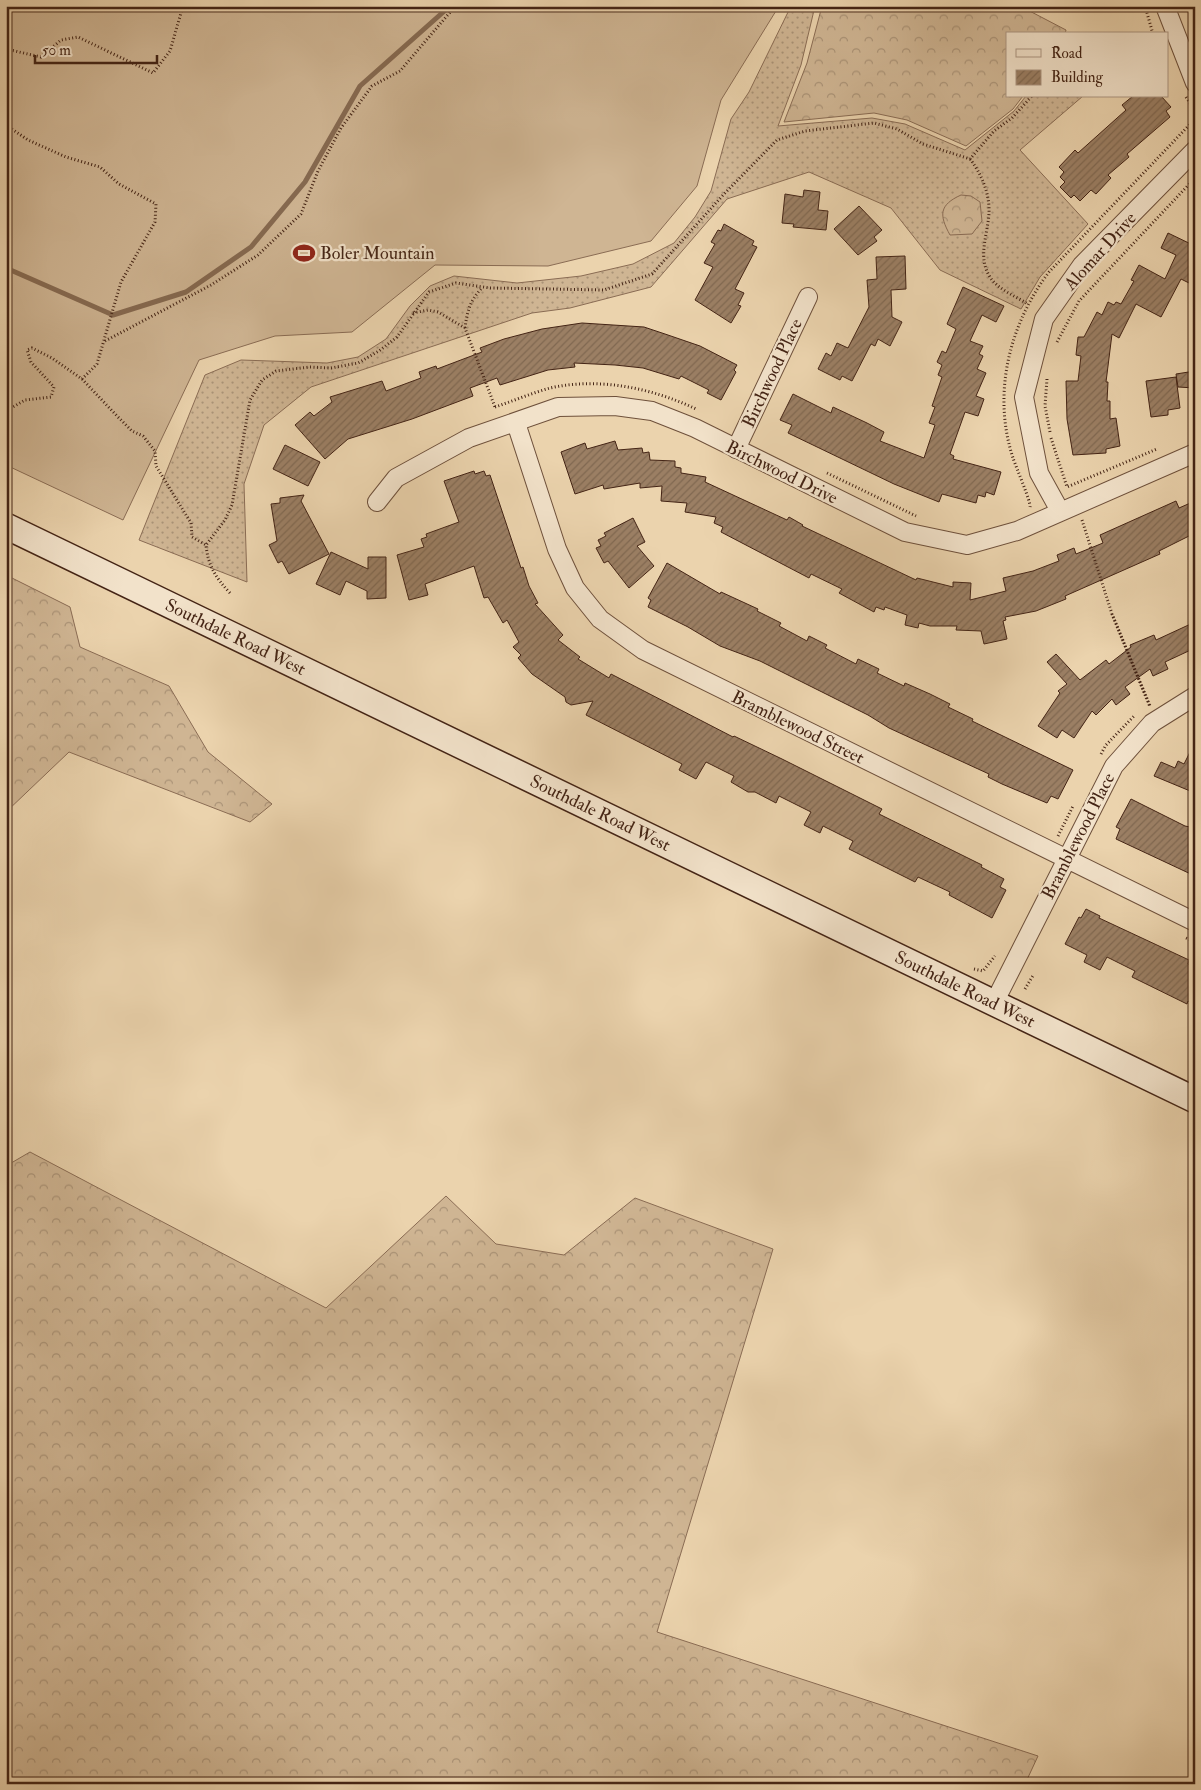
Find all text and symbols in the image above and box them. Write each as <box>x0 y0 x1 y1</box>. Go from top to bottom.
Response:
scale bar <box>35 32 158 64</box>
legend <box>1006 32 1168 98</box>
text: 50 m <box>42 41 71 60</box>
text: Road <box>1051 44 1083 63</box>
text: Building <box>1051 68 1103 87</box>
street label: Alomar Drive <box>1058 207 1142 296</box>
sports icon: Boler Mountain <box>291 240 317 266</box>
place label: Boler Mountain <box>320 242 434 265</box>
street label: Birchwood Place <box>737 314 808 432</box>
street label: Birchwood Drive <box>722 435 842 510</box>
street label: Southdale Road West <box>161 594 309 681</box>
street label: Bramblewood Street <box>728 685 868 770</box>
street label: Bramblewood Place <box>1037 769 1120 903</box>
street label: Southdale Road West <box>526 770 674 857</box>
street label: Southdale Road West <box>891 946 1039 1033</box>

